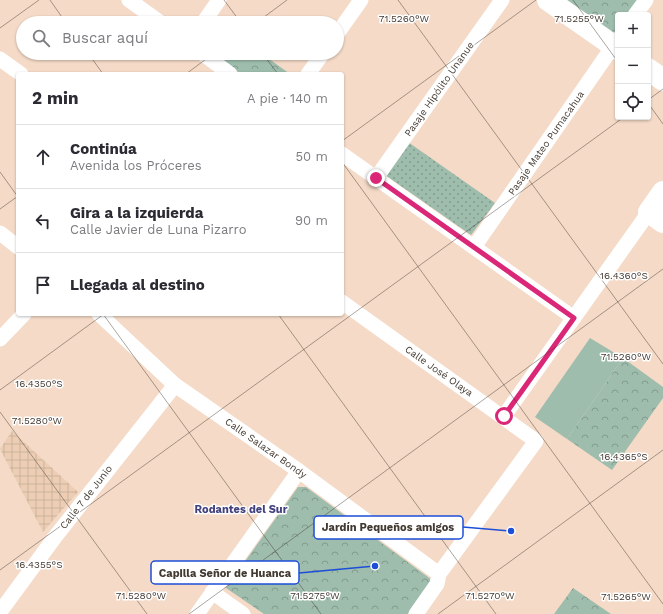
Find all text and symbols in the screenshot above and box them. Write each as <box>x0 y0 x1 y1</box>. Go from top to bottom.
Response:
map controls <box>615 12 651 120</box>
button: + <box>615 12 651 48</box>
text: 71.5260°W <box>379 13 430 24</box>
text: 71.5255°W <box>554 13 604 24</box>
search box <box>16 16 344 60</box>
icon: search <box>30 27 52 49</box>
text: Buscar aquí <box>62 29 148 47</box>
street label: Pasaje Hipólito Unanue <box>402 39 476 138</box>
button: − <box>615 48 651 84</box>
button: locate <box>615 84 651 120</box>
text: 2 min <box>32 88 78 108</box>
street label: Pasaje Mateo Pumacahua <box>506 89 586 197</box>
text: A pie · 140 m <box>247 91 328 106</box>
text: Continúa <box>70 140 137 158</box>
icon: ahead <box>32 146 54 168</box>
text: 50 m <box>296 149 328 164</box>
text: Avenida los Próceres <box>70 158 202 173</box>
route end <box>367 169 385 187</box>
text: Gira a la izquierda <box>70 204 203 222</box>
icon: left <box>32 210 54 232</box>
text: 90 m <box>295 213 328 228</box>
text: Calle Javier de Luna Pizarro <box>70 222 246 237</box>
text: 16.4360°S <box>600 270 648 281</box>
icon: arrive <box>32 274 54 296</box>
text: Llegada al destino <box>70 276 205 294</box>
street label: Calle José Olaya <box>403 343 475 399</box>
text: 71.5260°W <box>601 351 652 362</box>
text: 16.4350°S <box>15 378 63 389</box>
route start <box>495 407 513 425</box>
text: 71.5280°W <box>12 415 63 426</box>
street label: Calle Salazar Bondy <box>223 416 310 481</box>
text: 16.4365°S <box>600 451 648 462</box>
street label: Calle 7 de Junio <box>58 463 114 531</box>
district label: Rodantes del Sur <box>195 503 288 516</box>
callout: Jardín Pequeños amigos <box>314 516 463 539</box>
text: Jardín Pequeños amigos <box>322 521 454 534</box>
text: 16.4355°S <box>15 559 63 570</box>
callout: Capilla Señor de Huanca <box>151 561 299 584</box>
text: Capilla Señor de Huanca <box>159 567 292 580</box>
text: 71.5280°W <box>116 590 167 601</box>
text: 71.5275°W <box>290 590 340 601</box>
text: 71.5270°W <box>465 590 515 601</box>
text: 71.5265°W <box>601 591 651 602</box>

